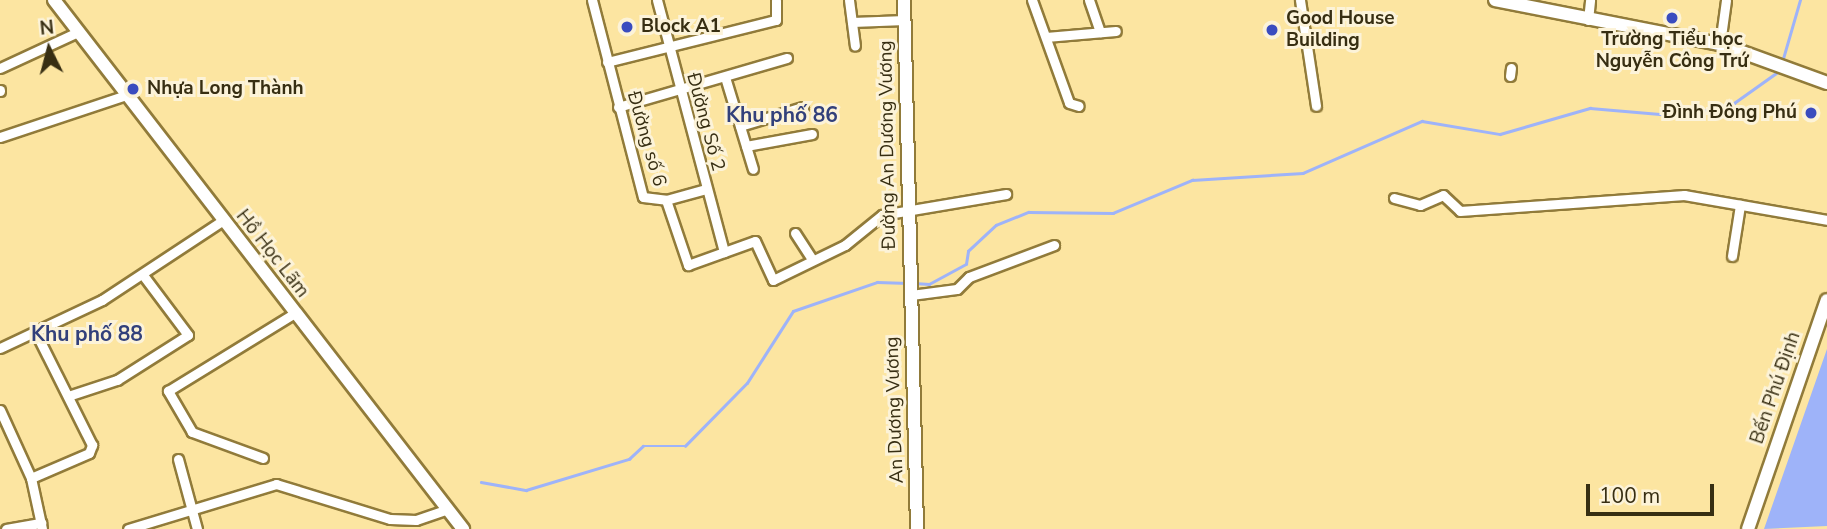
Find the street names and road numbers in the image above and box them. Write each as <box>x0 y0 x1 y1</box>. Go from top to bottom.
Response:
street label: Đường An Dương Vương <box>875 40 901 250</box>
street label: Đường Số 2 <box>681 70 729 174</box>
street label: Đường số 6 <box>622 89 670 189</box>
street label: Hồ Học Lãm <box>231 206 313 302</box>
street label: Bến Phú Định <box>1746 329 1806 447</box>
street label: An Dương Vương <box>881 336 909 484</box>

